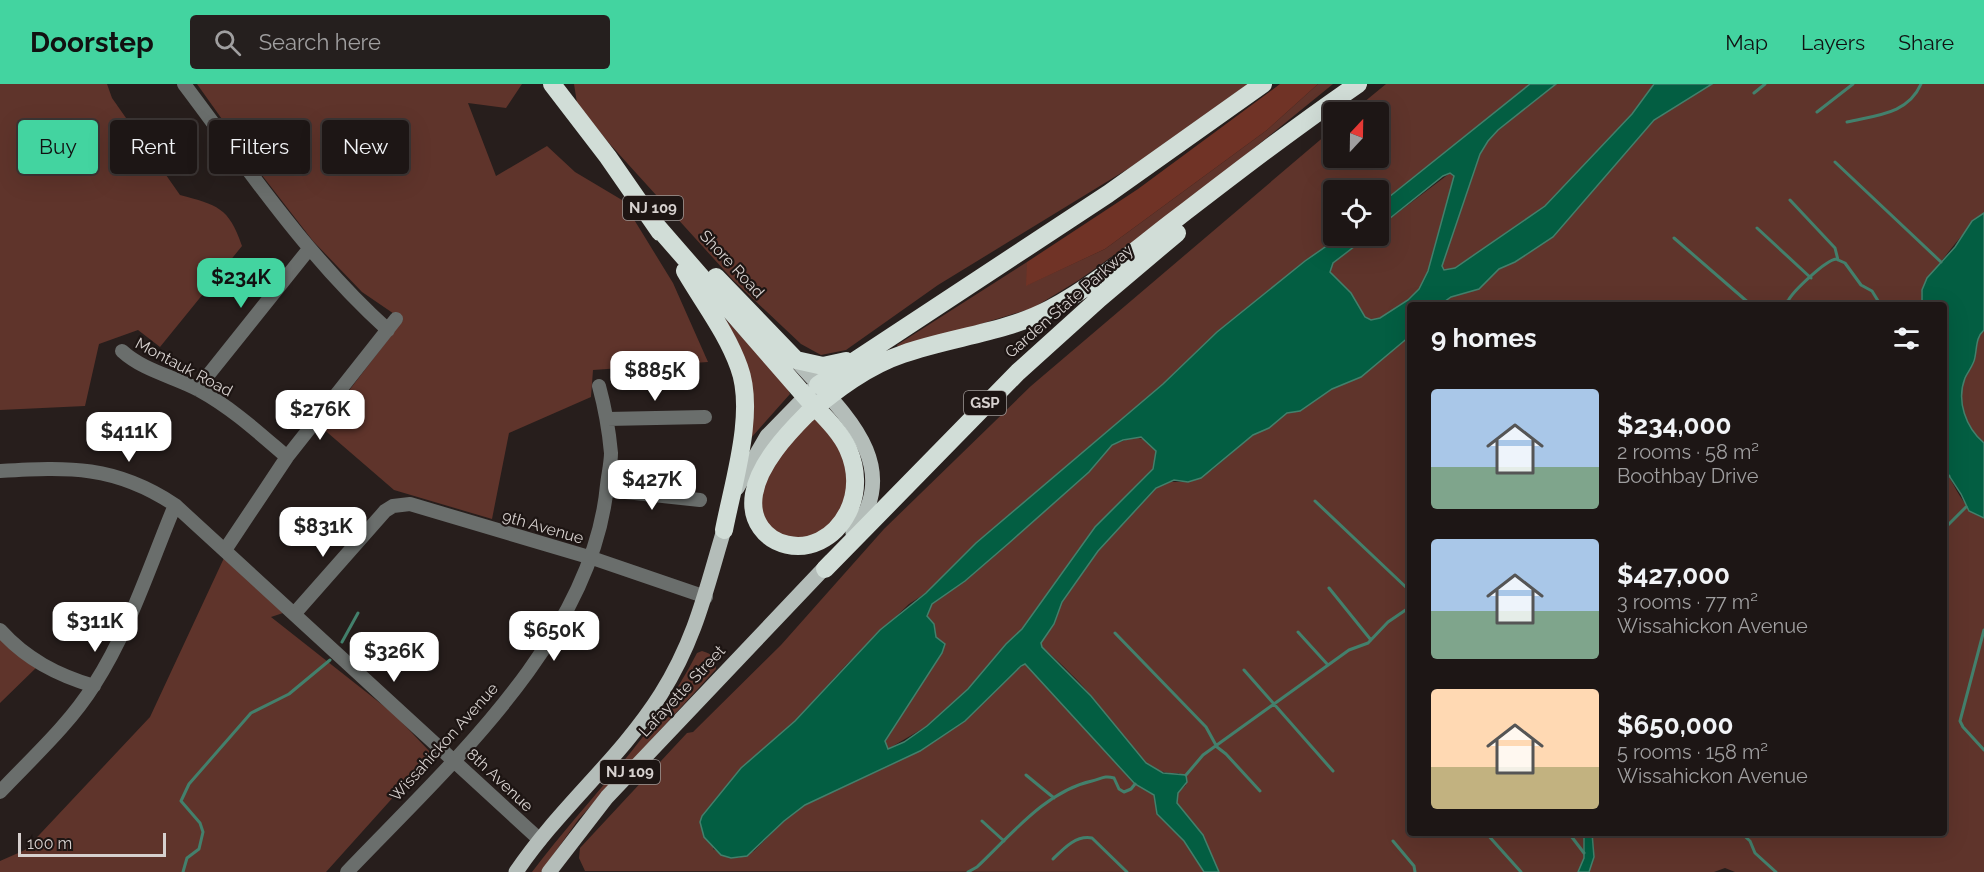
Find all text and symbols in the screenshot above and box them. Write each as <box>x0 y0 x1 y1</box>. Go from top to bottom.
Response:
search box <box>190 15 610 69</box>
text: Doorstep <box>30 26 154 59</box>
icon: search <box>211 26 244 59</box>
text: Search here <box>259 29 381 55</box>
text: Map <box>1725 30 1768 55</box>
text: Layers <box>1801 30 1865 55</box>
text: Share <box>1898 30 1954 55</box>
north arrow <box>1323 102 1389 168</box>
map controls <box>1323 102 1389 246</box>
chip: Buy <box>18 120 98 174</box>
chip: Rent <box>110 120 197 174</box>
chip: Filters <box>209 120 310 174</box>
chip: New <box>322 120 409 174</box>
button: locate <box>1323 180 1389 246</box>
road number: NJ 109 <box>623 196 683 220</box>
street label: Shore Road <box>696 226 768 302</box>
street label: Garden State Parkway <box>1001 240 1137 362</box>
pin: $234K <box>199 258 283 309</box>
text: $234K <box>211 265 271 289</box>
icon: filters <box>1890 322 1923 355</box>
text: 9 homes <box>1431 323 1537 353</box>
street label: Montauk Road <box>132 333 236 401</box>
pin: $885K <box>613 351 697 402</box>
text: $885K <box>624 358 686 382</box>
pin: $276K <box>278 390 362 441</box>
road number: GSP <box>964 391 1006 415</box>
text: $276K <box>290 397 350 421</box>
text: $234,000 <box>1617 410 1731 440</box>
pin: $411K <box>87 412 171 463</box>
icon: home <box>1479 413 1551 485</box>
text: $411K <box>100 419 158 443</box>
text: 2 rooms · 58 m² <box>1617 440 1759 464</box>
pin: $427K <box>610 460 694 511</box>
text: Boothbay Drive <box>1617 464 1758 488</box>
text: $427K <box>622 467 682 491</box>
street label: 9th Avenue <box>500 506 586 548</box>
pin: $831K <box>281 507 365 558</box>
text: $831K <box>293 514 353 538</box>
text: $427,000 <box>1617 560 1730 590</box>
icon: home <box>1479 563 1551 635</box>
text: 3 rooms · 77 m² <box>1617 590 1758 614</box>
pin: $311K <box>53 602 137 653</box>
text: $311K <box>67 609 123 633</box>
pin: $650K <box>512 611 596 662</box>
text: Wissahickon Avenue <box>1617 614 1808 638</box>
text: $650K <box>523 618 585 642</box>
pin: $326K <box>352 632 436 683</box>
text: $326K <box>364 639 424 663</box>
street label: Lafayette Street <box>635 641 730 741</box>
street label: Wissahickon Avenue <box>386 679 502 805</box>
text: $650,000 <box>1617 710 1734 740</box>
icon: home <box>1479 713 1551 785</box>
text: 5 rooms · 158 m² <box>1617 740 1768 764</box>
street label: 8th Avenue <box>463 744 537 816</box>
road number: NJ 109 <box>600 760 660 784</box>
text: Wissahickon Avenue <box>1617 764 1808 788</box>
scale bar <box>18 830 166 858</box>
text: 100 m <box>27 834 72 853</box>

